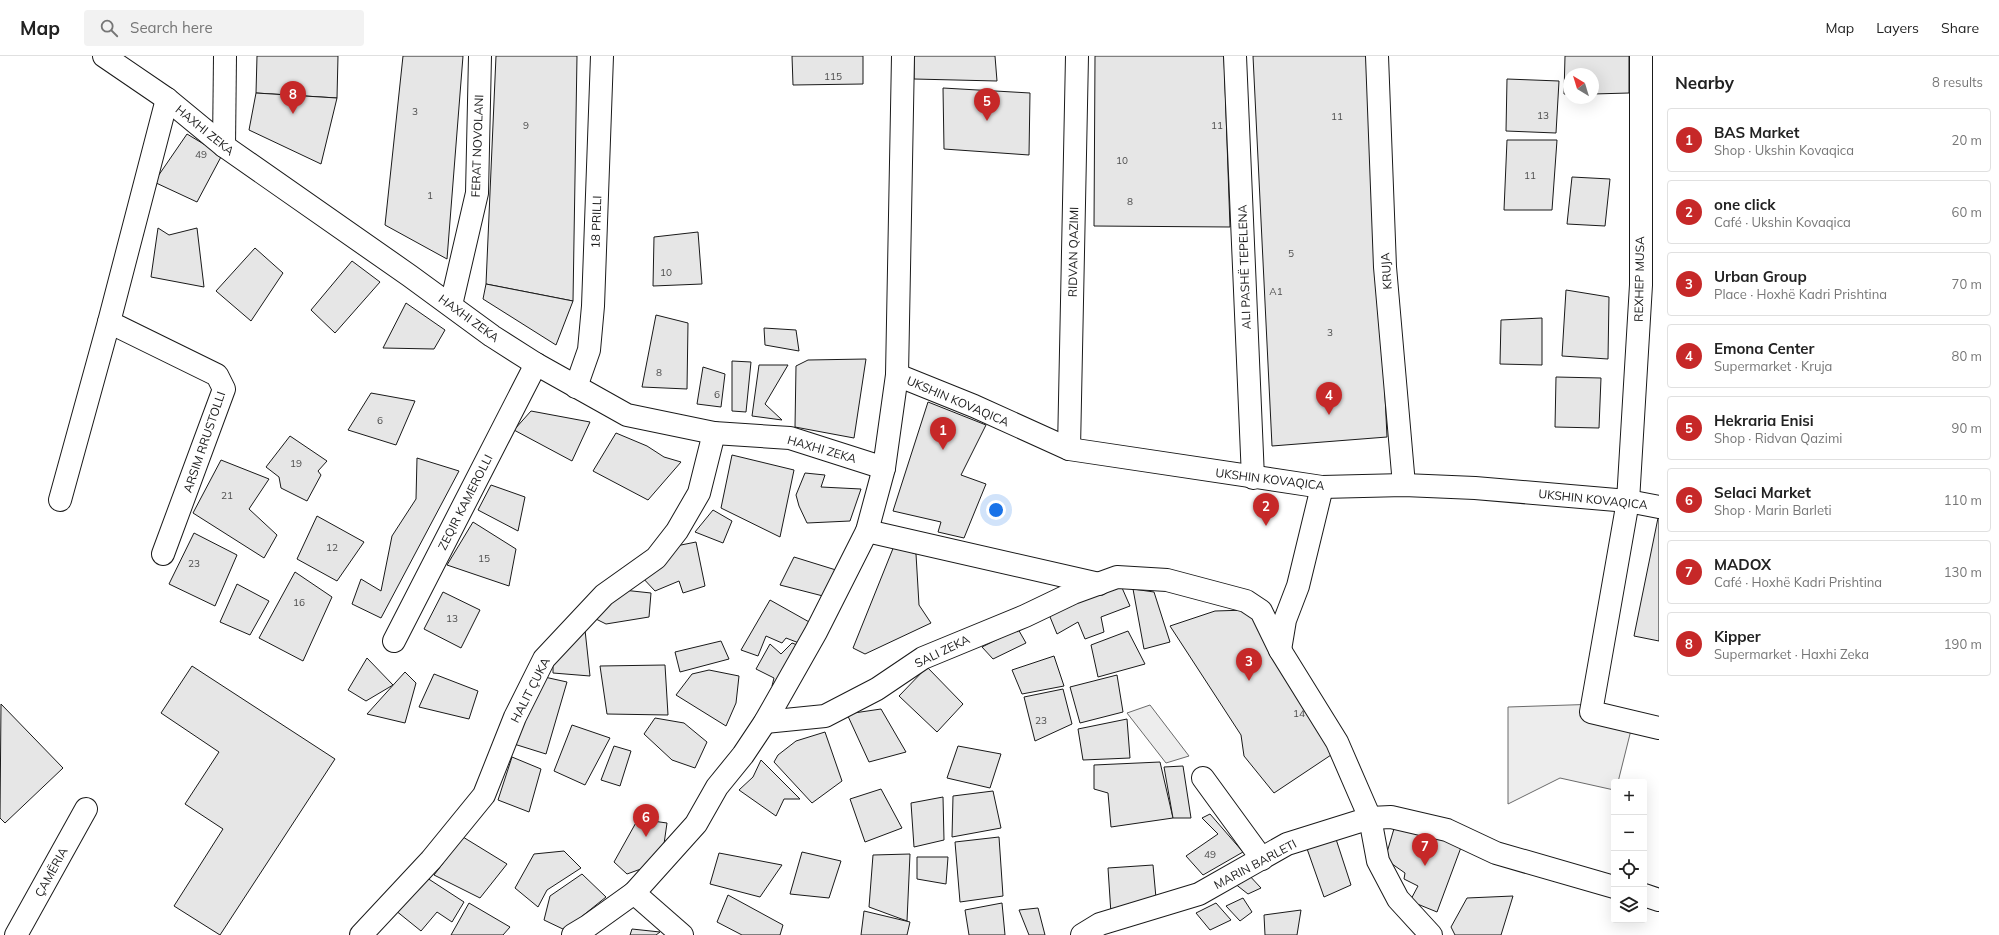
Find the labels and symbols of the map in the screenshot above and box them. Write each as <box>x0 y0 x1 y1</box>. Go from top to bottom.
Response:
north arrow <box>1563 68 1599 104</box>
house number: 115 <box>824 70 842 83</box>
pin: 8 <box>280 81 306 114</box>
pin: 5 <box>974 88 1000 121</box>
street label: FERAT NOVOLANI <box>468 94 486 198</box>
street label: HAXHI ZEKA <box>173 102 238 158</box>
house number: 3 <box>412 105 418 118</box>
house number: 13 <box>1537 109 1549 122</box>
house number: 11 <box>1331 110 1343 123</box>
house number: 9 <box>523 119 529 132</box>
house number: 11 <box>1211 119 1223 132</box>
house number: 49 <box>195 148 207 161</box>
house number: 10 <box>1116 154 1128 167</box>
house number: 11 <box>1524 169 1536 182</box>
house number: 1 <box>427 189 433 202</box>
street label: 18 PRILLI <box>588 195 604 249</box>
house number: 8 <box>1127 195 1133 208</box>
street label: ALI PASHË TEPELENA <box>1234 204 1254 330</box>
street label: RIDVAN QAZIMI <box>1065 207 1081 297</box>
street label: REXHEP MUSA <box>1631 236 1647 322</box>
house number: 5 <box>1288 247 1294 260</box>
street label: KRUJA <box>1377 252 1395 290</box>
house number: 10 <box>660 266 672 279</box>
house number: A1 <box>1269 285 1283 298</box>
street label: HAXHI ZEKA <box>436 291 502 345</box>
house number: 3 <box>1327 326 1333 339</box>
house number: 8 <box>656 366 662 379</box>
street label: UKSHIN KOVAQICA <box>905 373 1012 429</box>
pin: 4 <box>1316 382 1342 415</box>
house number: 6 <box>714 388 720 401</box>
street label: ARSIM RRUSTOLLI <box>180 389 228 495</box>
house number: 6 <box>377 414 383 427</box>
pin: 1 <box>930 417 956 450</box>
street label: HAXHI ZEKA <box>786 432 859 466</box>
street label: ZEQIR KAMEROLLI <box>434 452 496 552</box>
house number: 19 <box>290 457 302 470</box>
street label: UKSHIN KOVAQICA <box>1215 465 1326 493</box>
street label: UKSHIN KOVAQICA <box>1538 486 1649 512</box>
house number: 21 <box>221 489 233 502</box>
pin: 2 <box>1253 493 1279 526</box>
your location <box>986 500 1006 520</box>
house number: 12 <box>326 541 338 554</box>
house number: 15 <box>478 552 490 565</box>
house number: 23 <box>188 557 200 570</box>
house number: 16 <box>293 596 305 609</box>
house number: 13 <box>446 612 458 625</box>
street label: SALI ZEKA <box>912 631 972 671</box>
pin: 3 <box>1236 648 1262 681</box>
street label: HALIT ÇUKA <box>507 655 553 725</box>
house number: 14 <box>1293 707 1305 720</box>
house number: 23 <box>1035 714 1047 727</box>
pin: 6 <box>633 804 659 837</box>
pin: 7 <box>1412 833 1438 866</box>
street label: MARIN BARLETI <box>1211 836 1299 892</box>
street label: ÇAMËRIA <box>31 844 71 899</box>
house number: 49 <box>1204 848 1216 861</box>

